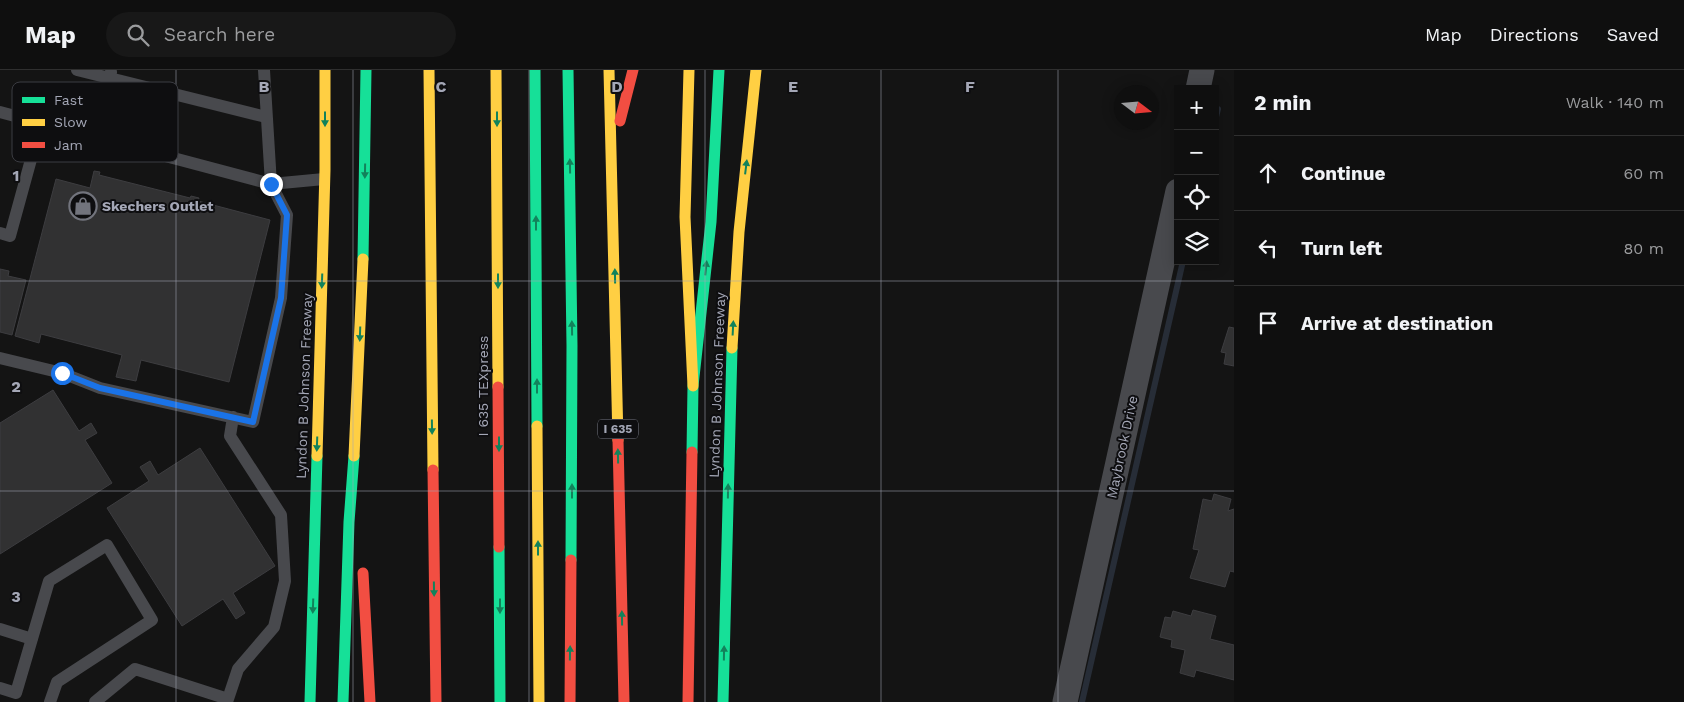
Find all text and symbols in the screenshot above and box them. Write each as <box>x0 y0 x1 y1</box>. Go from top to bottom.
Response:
search box <box>106 12 456 57</box>
text: Map <box>25 21 76 49</box>
icon: search <box>124 21 152 49</box>
text: Search here <box>164 23 275 46</box>
text: Map <box>1425 24 1462 45</box>
text: Directions <box>1490 24 1579 45</box>
text: Saved <box>1607 24 1659 45</box>
text: B <box>259 77 270 96</box>
text: C <box>436 77 447 96</box>
text: D <box>611 77 623 96</box>
text: E <box>788 77 798 96</box>
text: F <box>965 77 975 96</box>
legend <box>12 82 178 162</box>
north arrow <box>1114 85 1159 130</box>
map controls <box>1174 85 1219 265</box>
button: + <box>1174 85 1219 130</box>
text: 2 min <box>1254 90 1311 115</box>
text: Fast <box>54 92 83 108</box>
text: Walk · 140 m <box>1566 93 1664 112</box>
one-way arrow <box>321 111 329 127</box>
one-way arrow <box>493 111 501 127</box>
text: Slow <box>54 114 87 130</box>
button: − <box>1174 130 1219 175</box>
text: Jam <box>54 137 83 153</box>
one-way arrow <box>565 158 573 174</box>
one-way arrow <box>742 158 750 174</box>
icon: ahead <box>1254 159 1282 187</box>
text: Continue <box>1301 162 1385 185</box>
one-way arrow <box>361 163 369 179</box>
text: 60 m <box>1624 164 1664 183</box>
text: 1 <box>13 166 19 185</box>
route end <box>260 173 283 196</box>
button: locate <box>1174 175 1219 220</box>
shop icon: Skechers Outlet <box>68 191 98 221</box>
place label: Skechers Outlet <box>102 198 213 214</box>
one-way arrow <box>532 215 540 231</box>
button: layers <box>1174 220 1219 265</box>
icon: left <box>1254 234 1282 262</box>
text: Turn left <box>1301 237 1382 260</box>
text: 80 m <box>1623 239 1664 258</box>
one-way arrow <box>702 259 710 275</box>
one-way arrow <box>610 268 618 284</box>
one-way arrow <box>317 273 325 289</box>
one-way arrow <box>494 273 502 289</box>
street label: Lyndon B Johnson Freeway <box>706 291 728 478</box>
street label: Lyndon B Johnson Freeway <box>293 292 315 479</box>
icon: arrive <box>1254 309 1282 337</box>
text: Arrive at destination <box>1301 312 1493 335</box>
one-way arrow <box>567 320 575 336</box>
one-way arrow <box>730 320 738 336</box>
one-way arrow <box>356 326 364 342</box>
street label: I 635 TEXpress <box>475 336 491 436</box>
route start <box>51 362 74 385</box>
text: 2 <box>11 377 21 396</box>
one-way arrow <box>533 378 541 394</box>
street label: Maybrook Drive <box>1103 394 1141 500</box>
one-way arrow <box>428 419 436 435</box>
road number: I 635 <box>598 419 638 438</box>
one-way arrow <box>313 436 321 452</box>
one-way arrow <box>495 436 503 452</box>
one-way arrow <box>614 448 622 464</box>
one-way arrow <box>568 483 576 499</box>
one-way arrow <box>724 483 732 499</box>
one-way arrow <box>534 540 542 556</box>
one-way arrow <box>430 582 438 598</box>
text: 3 <box>11 587 21 606</box>
one-way arrow <box>309 598 317 614</box>
one-way arrow <box>496 598 504 614</box>
one-way arrow <box>618 610 626 626</box>
one-way arrow <box>567 645 575 661</box>
one-way arrow <box>720 645 728 661</box>

